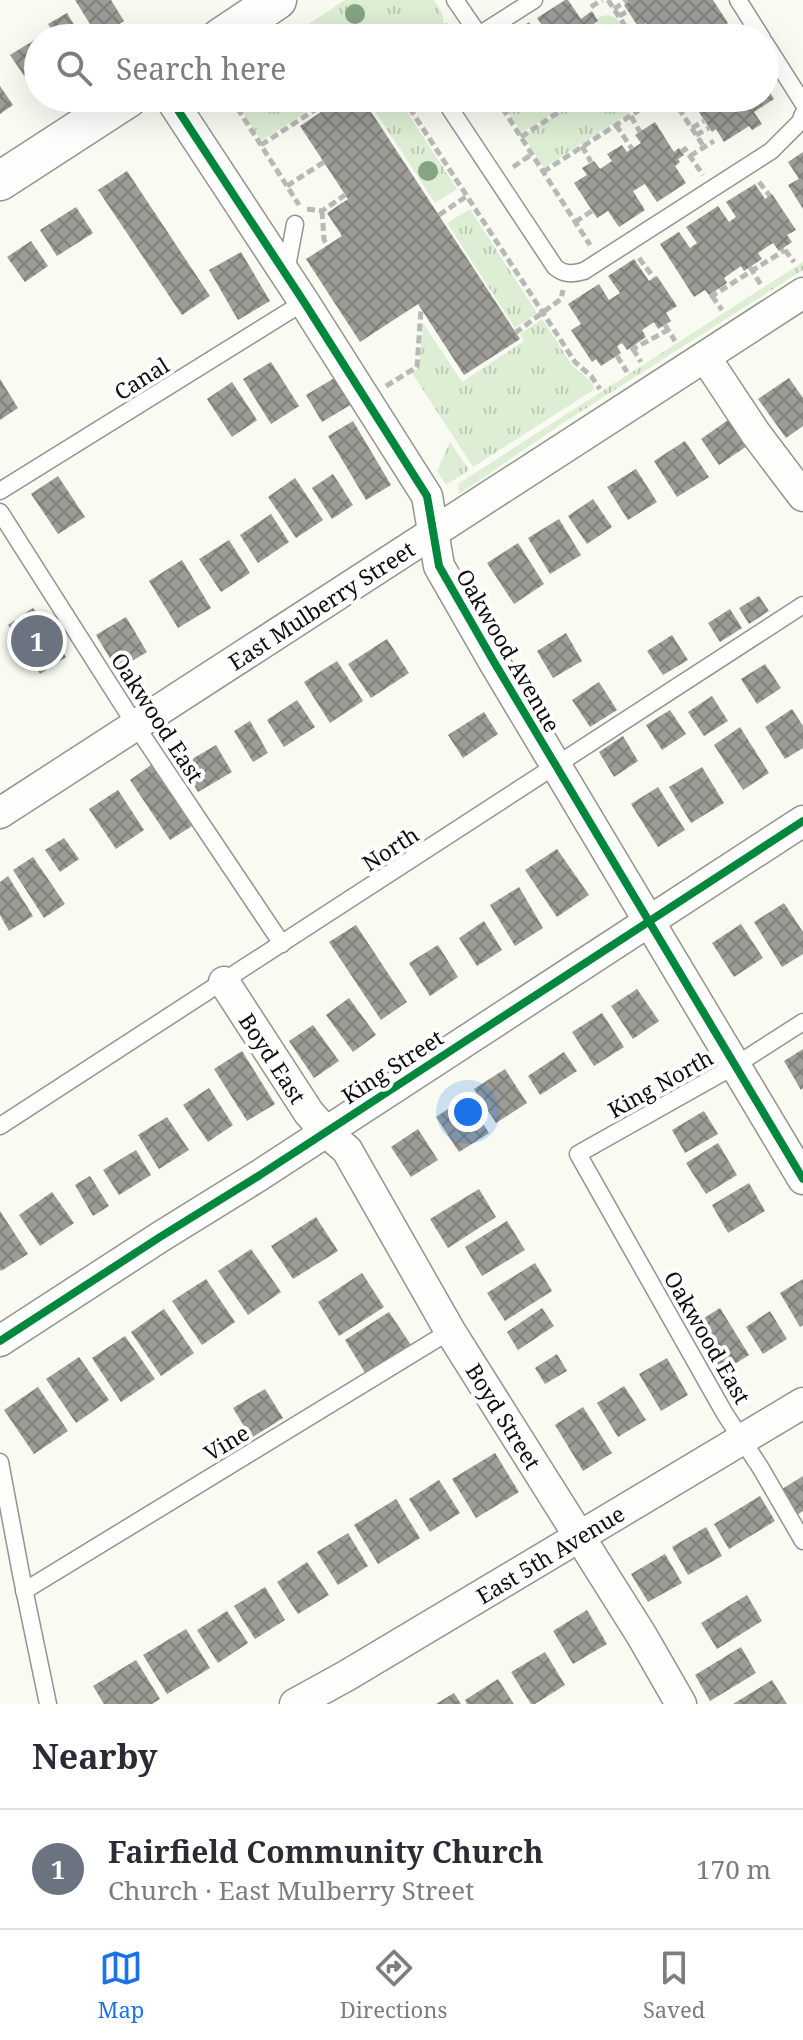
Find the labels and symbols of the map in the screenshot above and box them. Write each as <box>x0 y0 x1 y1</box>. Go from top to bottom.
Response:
street label: Canal <box>108 349 174 406</box>
street label: East Mulberry Street <box>222 533 420 677</box>
street label: Oakwood Avenue <box>450 563 568 737</box>
pin: 1 <box>11 611 63 671</box>
street label: Oakwood East <box>105 646 211 788</box>
street label: North <box>356 819 424 877</box>
street label: Boyd East <box>233 1007 314 1109</box>
street label: King Street <box>335 1022 449 1110</box>
street label: King North <box>602 1042 718 1124</box>
your location <box>448 1092 488 1132</box>
street label: Oakwood East <box>658 1265 758 1409</box>
street label: Boyd Street <box>460 1357 549 1475</box>
street label: Vine <box>198 1417 254 1467</box>
street label: East 5th Avenue <box>470 1498 630 1610</box>

